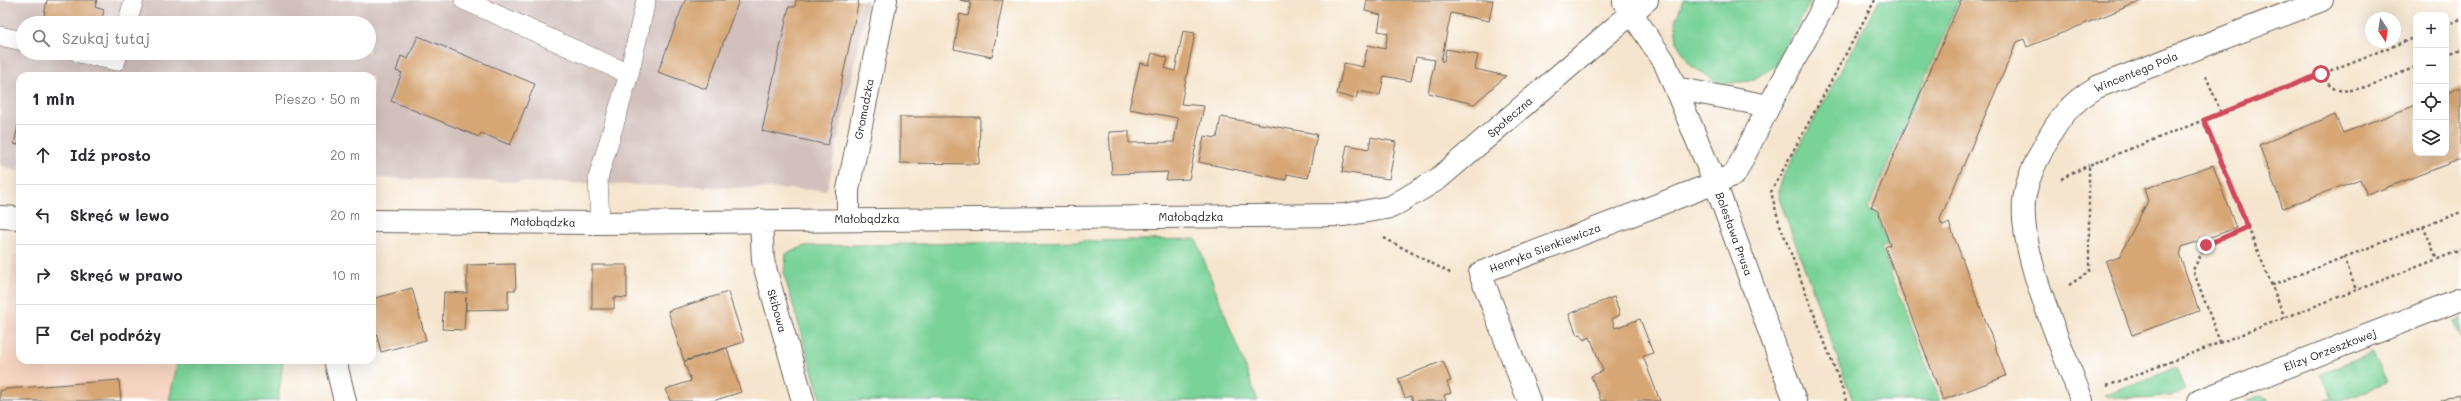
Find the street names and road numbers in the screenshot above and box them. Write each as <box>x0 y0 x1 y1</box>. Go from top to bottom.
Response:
street label: Wincentego Pola <box>2092 48 2180 95</box>
street label: Gromadzka <box>850 77 877 141</box>
street label: Społeczna <box>1484 93 1536 140</box>
street label: Bolesława Prusa <box>1712 190 1757 278</box>
street label: Małobądzka <box>1158 209 1224 224</box>
street label: Małobądzka <box>834 211 900 226</box>
street label: Małobądzka <box>510 213 576 230</box>
street label: Henryka Sienkiewicza <box>1487 219 1603 276</box>
street label: Skibowa <box>764 287 791 334</box>
street label: Elizy Orzeszkowej <box>2281 325 2378 374</box>

